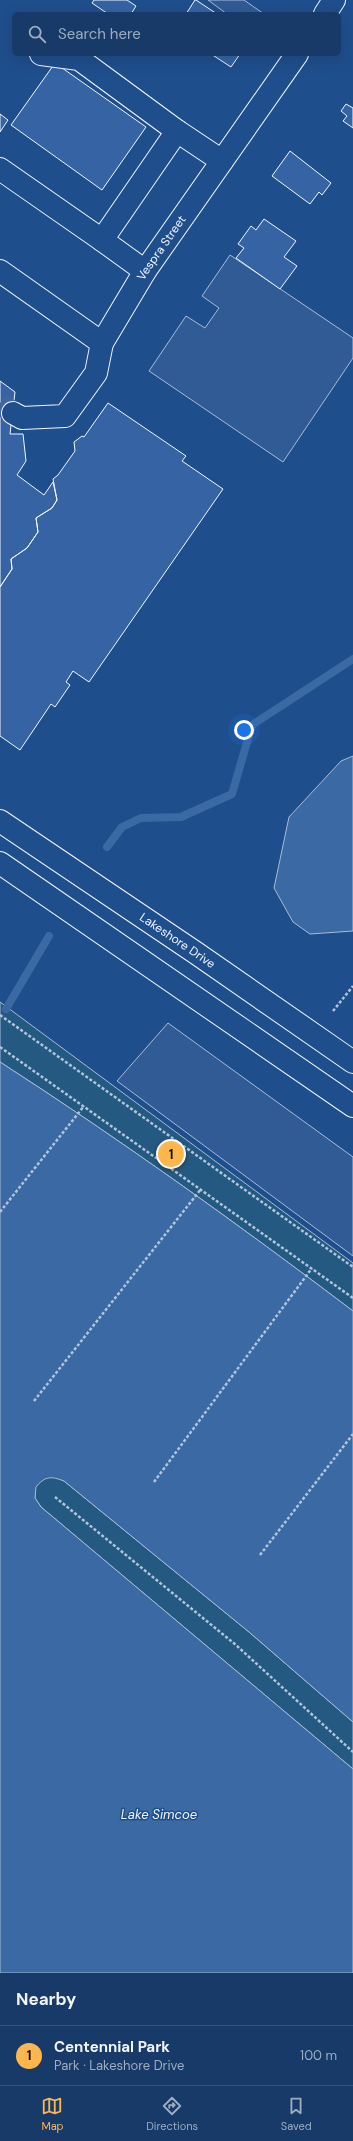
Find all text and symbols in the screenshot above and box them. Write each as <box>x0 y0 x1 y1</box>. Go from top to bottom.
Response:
search box <box>12 12 341 56</box>
icon: search <box>26 23 48 45</box>
text: Search here <box>58 24 141 44</box>
street label: Vespra Street <box>133 212 190 283</box>
your location <box>234 720 254 740</box>
street label: Lakeshore Drive <box>136 909 219 972</box>
pin: 1 <box>158 1139 184 1169</box>
water label: Lake Simcoe <box>121 1806 197 1823</box>
text: Nearby <box>16 1988 76 2010</box>
text: Centennial Park <box>54 2037 170 2057</box>
text: 1 <box>27 2047 31 2064</box>
text: 100 m <box>300 2047 337 2064</box>
text: Park · Lakeshore Drive <box>54 2057 184 2074</box>
tab: Map <box>41 2095 64 2133</box>
tab: Directions <box>146 2095 198 2133</box>
tab: Saved <box>281 2095 312 2133</box>

